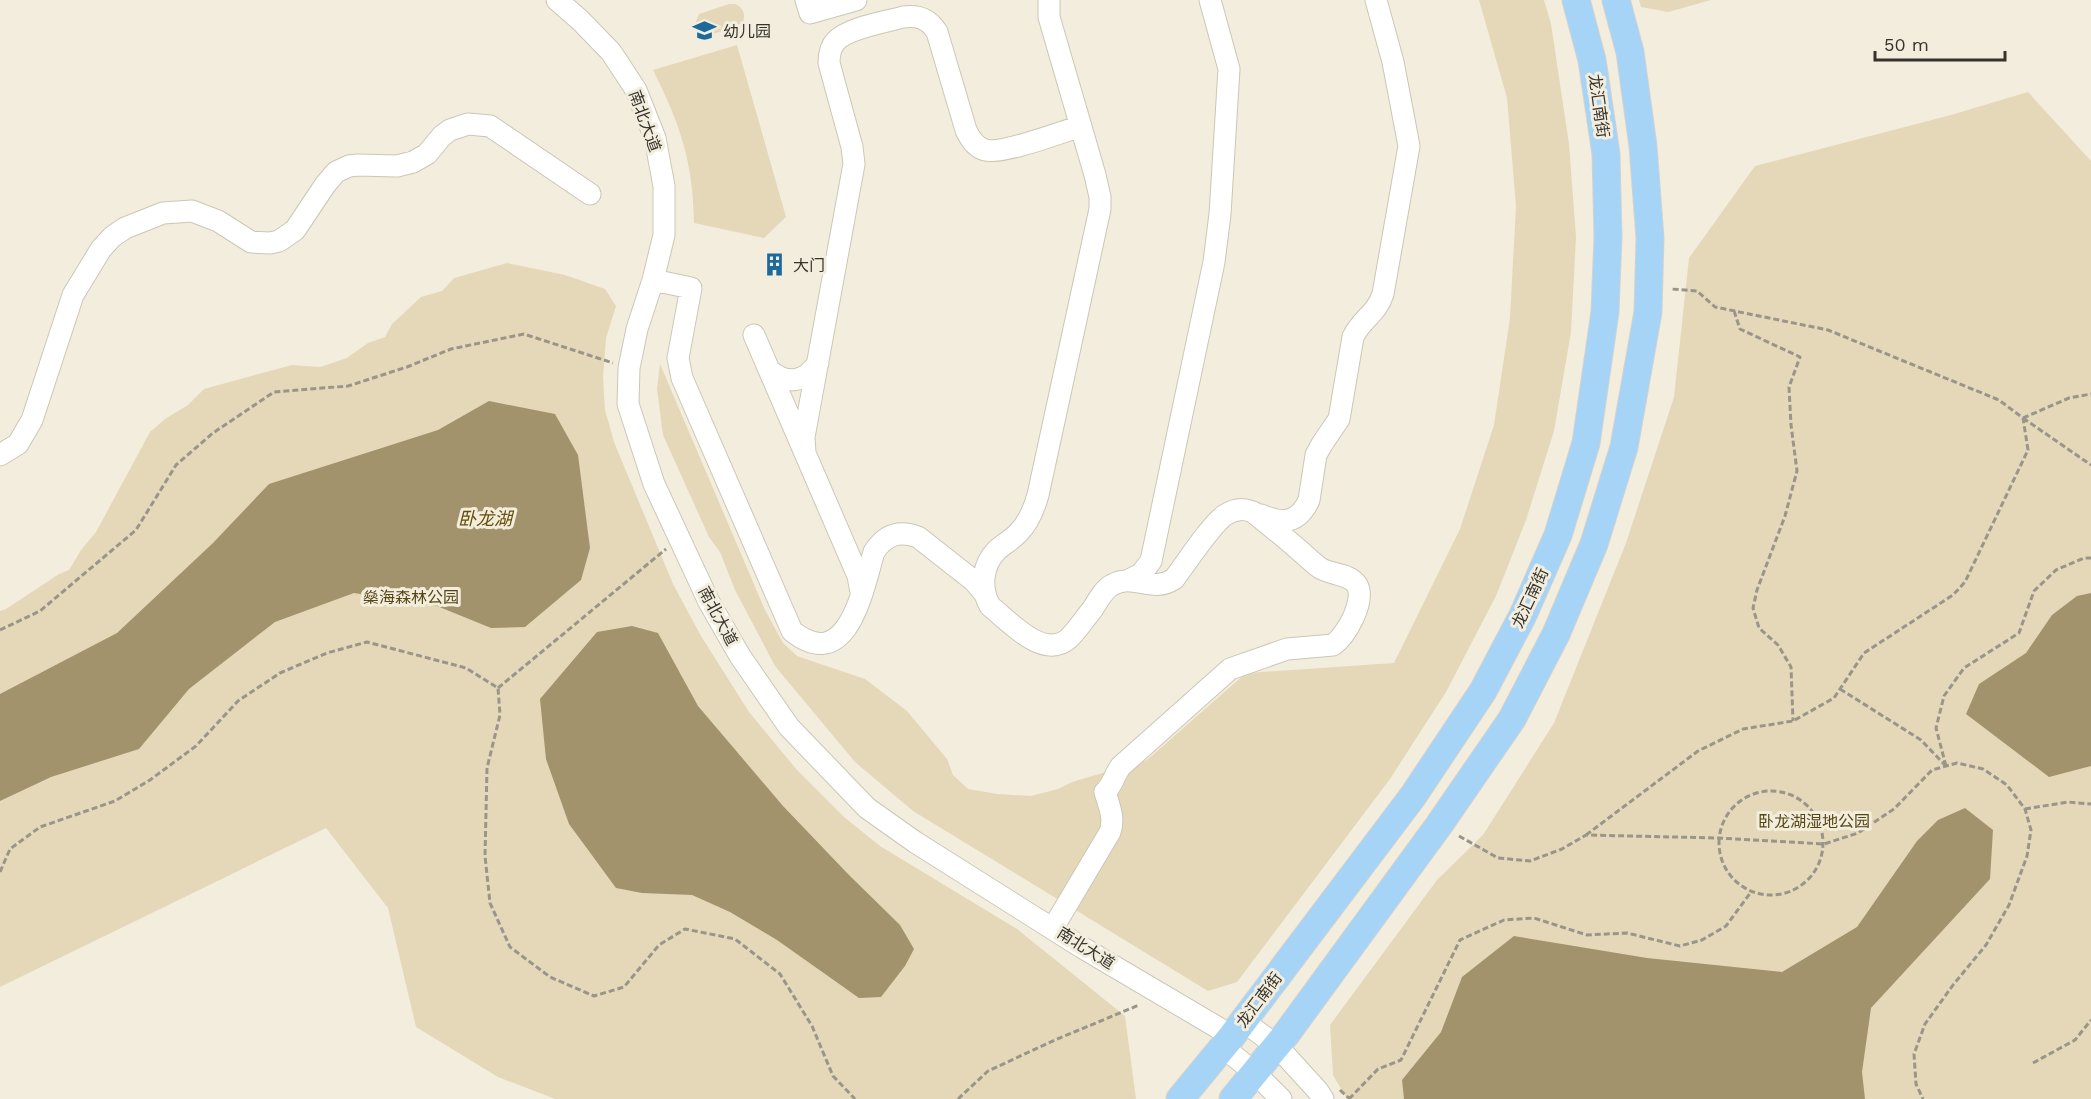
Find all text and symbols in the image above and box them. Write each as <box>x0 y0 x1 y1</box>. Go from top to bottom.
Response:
school or university icon: 幼儿园 <box>692 18 718 44</box>
place label: 幼儿园 <box>723 22 771 41</box>
scale bar <box>1875 24 2006 62</box>
text: 50 m <box>1884 34 1929 55</box>
street label: 龙汇南街 <box>1585 73 1613 139</box>
street label: 南北大道 <box>625 88 665 154</box>
building icon: 大门 <box>762 252 788 278</box>
place label: 大门 <box>793 256 825 275</box>
water label: 卧龙湖 <box>458 508 515 529</box>
street label: 龙汇南街 <box>1508 565 1552 631</box>
street label: 南北大道 <box>695 583 741 649</box>
park label: 燊海森林公园 <box>363 588 459 607</box>
park label: 卧龙湖湿地公园 <box>1758 812 1870 831</box>
street label: 南北大道 <box>1054 923 1118 973</box>
street label: 龙汇南街 <box>1232 969 1286 1031</box>

